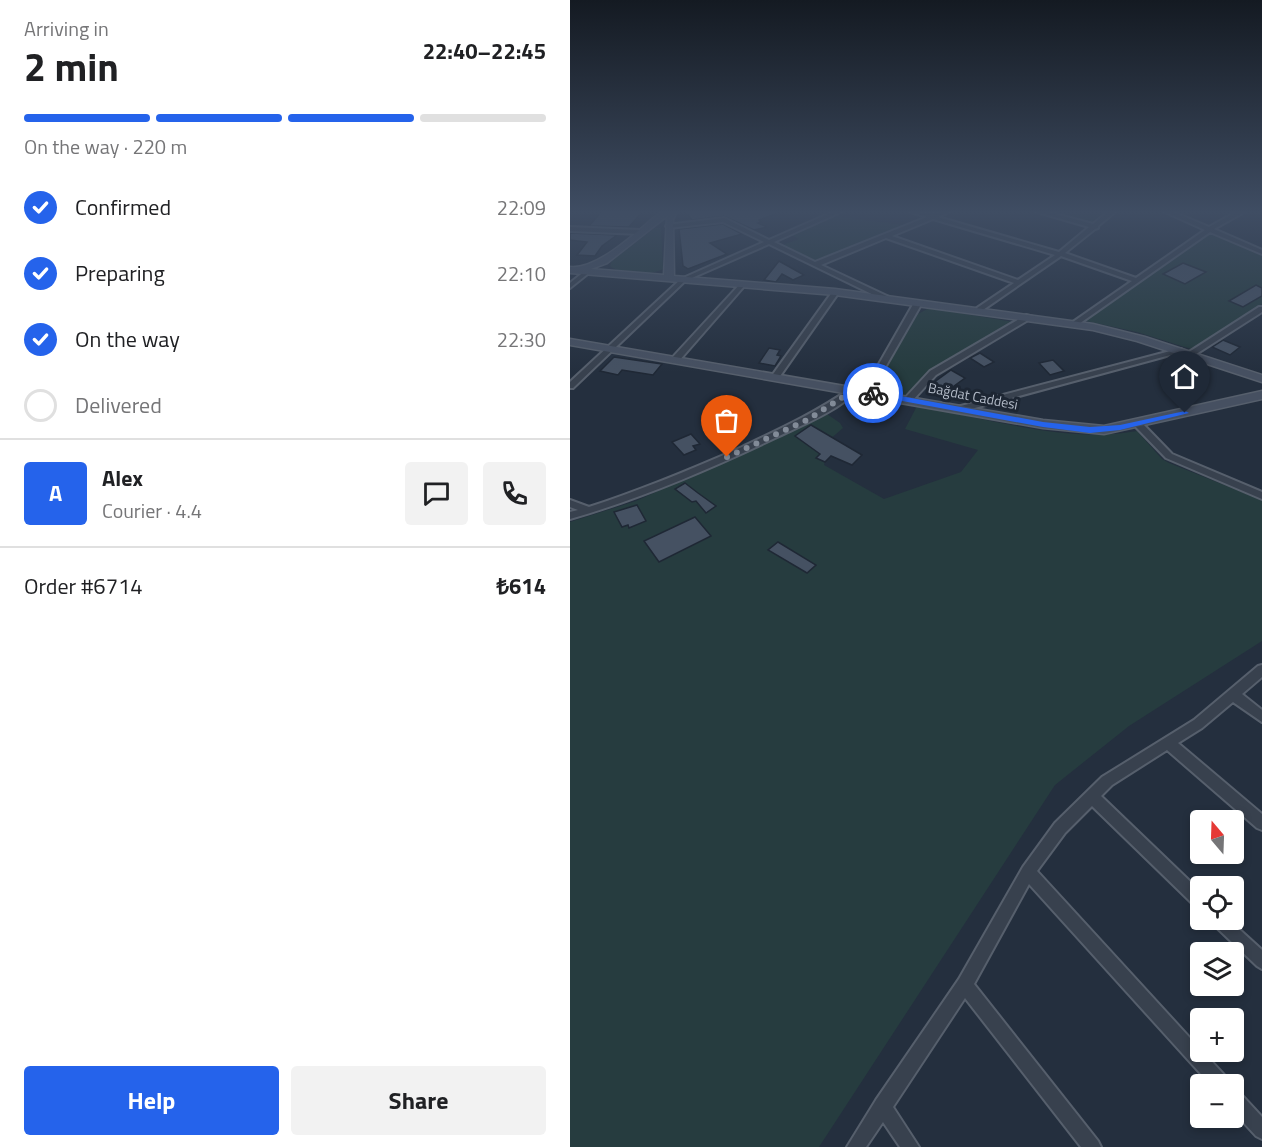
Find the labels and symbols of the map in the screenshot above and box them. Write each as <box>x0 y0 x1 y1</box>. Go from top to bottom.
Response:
pin <box>1159 351 1210 413</box>
courier <box>843 363 903 423</box>
street label: Bağdat Caddesi <box>926 376 1020 415</box>
pin <box>701 395 752 457</box>
north arrow <box>1190 810 1244 864</box>

